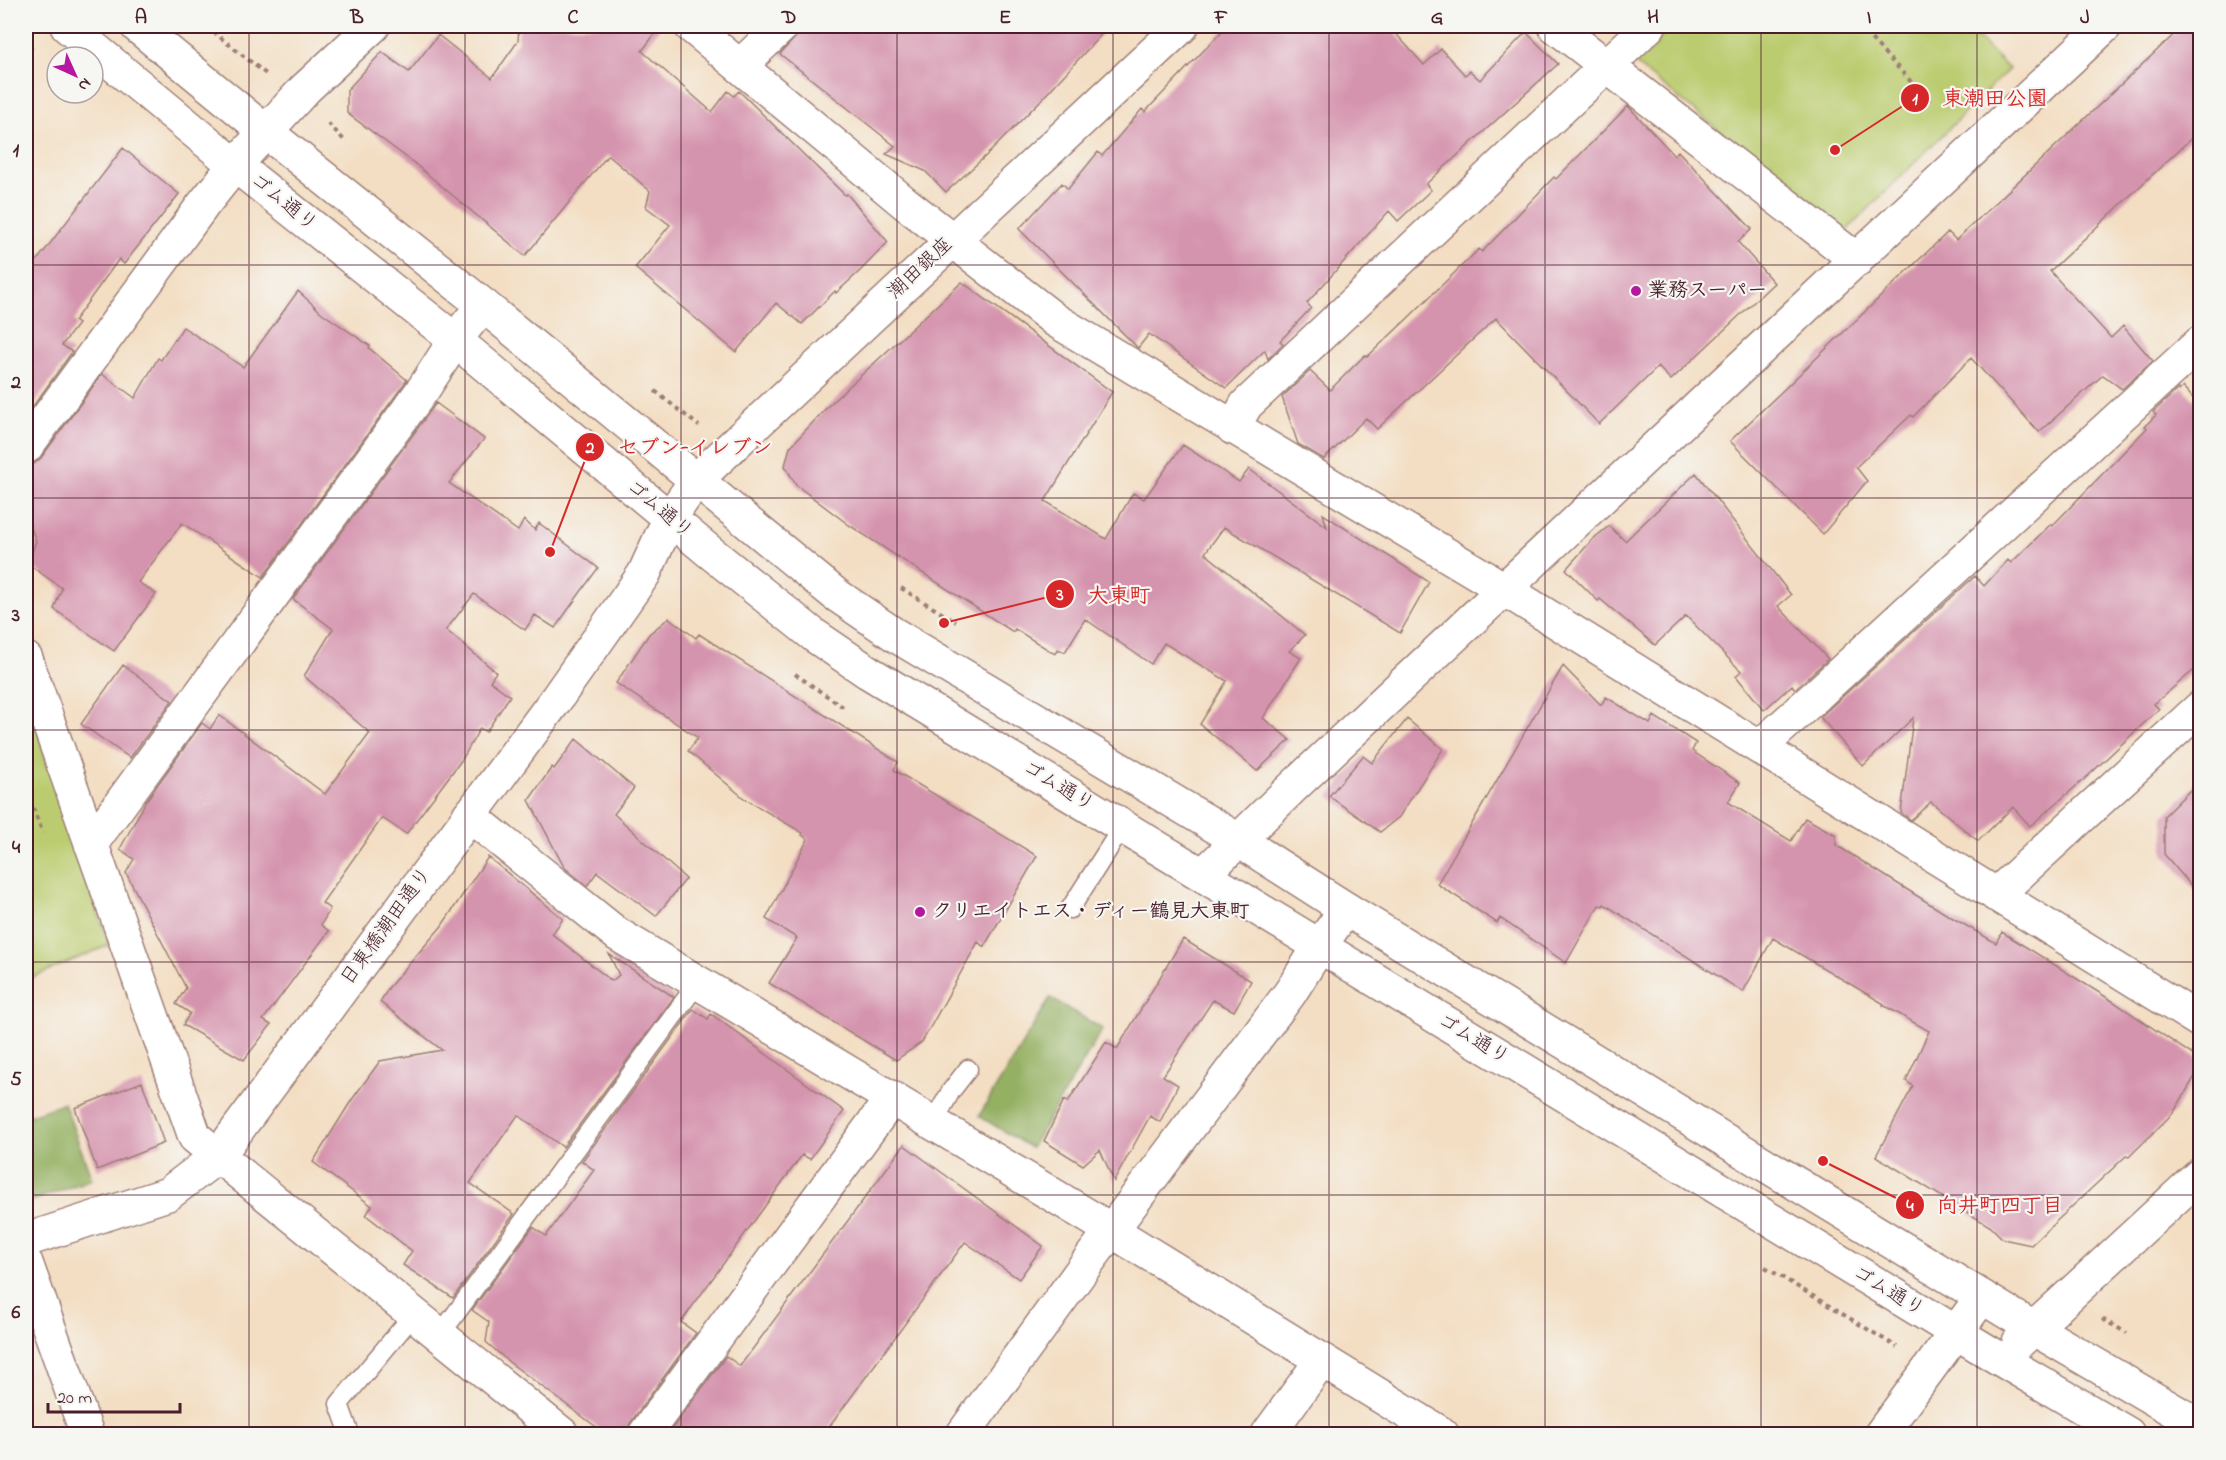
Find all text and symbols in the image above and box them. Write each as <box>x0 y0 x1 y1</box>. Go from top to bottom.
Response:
text: A <box>135 4 147 33</box>
text: B <box>349 4 364 33</box>
text: C <box>568 4 579 33</box>
text: D <box>781 4 796 33</box>
text: E <box>999 4 1011 33</box>
text: F <box>1214 4 1228 33</box>
text: G <box>1431 4 1444 33</box>
text: H <box>1647 4 1659 33</box>
text: I <box>1867 4 1872 33</box>
text: J <box>2080 4 2090 33</box>
north arrow <box>45 45 105 105</box>
text: N <box>72 72 97 97</box>
callout: 東潮田公園 <box>1900 78 2059 117</box>
text: 東潮田公園 <box>1943 85 2048 115</box>
text: 1 <box>1912 87 1918 113</box>
text: 1 <box>13 137 20 166</box>
street label: ゴム通り <box>243 167 323 239</box>
street label: 潮田銀座 <box>882 231 960 307</box>
place label: 業務スーパー <box>1648 277 1767 306</box>
marker: 業務スーパー <box>1629 284 1643 298</box>
text: 2 <box>10 369 21 398</box>
callout: セブン-イレブン <box>575 427 784 466</box>
text: セブン-イレブン <box>618 434 772 464</box>
text: 2 <box>585 436 595 462</box>
street label: ゴム通り <box>619 473 699 547</box>
callout: 大東町 <box>1045 575 1162 614</box>
text: 大東町 <box>1088 582 1151 612</box>
text: 3 <box>1055 583 1064 609</box>
text: 3 <box>11 602 20 631</box>
street label: ゴム通り <box>1016 754 1100 820</box>
text: 4 <box>12 834 21 863</box>
street label: 日東橋潮田通り <box>334 862 440 992</box>
place label: クリエイトエス・ディー鶴見大東町 <box>932 898 1250 927</box>
marker: クリエイトエス・ディー鶴見大東町 <box>913 905 927 919</box>
street label: ゴム通り <box>1431 1007 1515 1073</box>
text: 5 <box>10 1066 22 1095</box>
callout: 向井町四丁目 <box>1895 1185 2075 1224</box>
text: 向井町四丁目 <box>1937 1192 2063 1222</box>
text: 4 <box>1906 1194 1914 1220</box>
street label: ゴム通り <box>1846 1259 1930 1325</box>
text: 6 <box>12 1299 21 1328</box>
scale bar <box>48 1376 180 1414</box>
text: 20 m <box>57 1386 92 1412</box>

